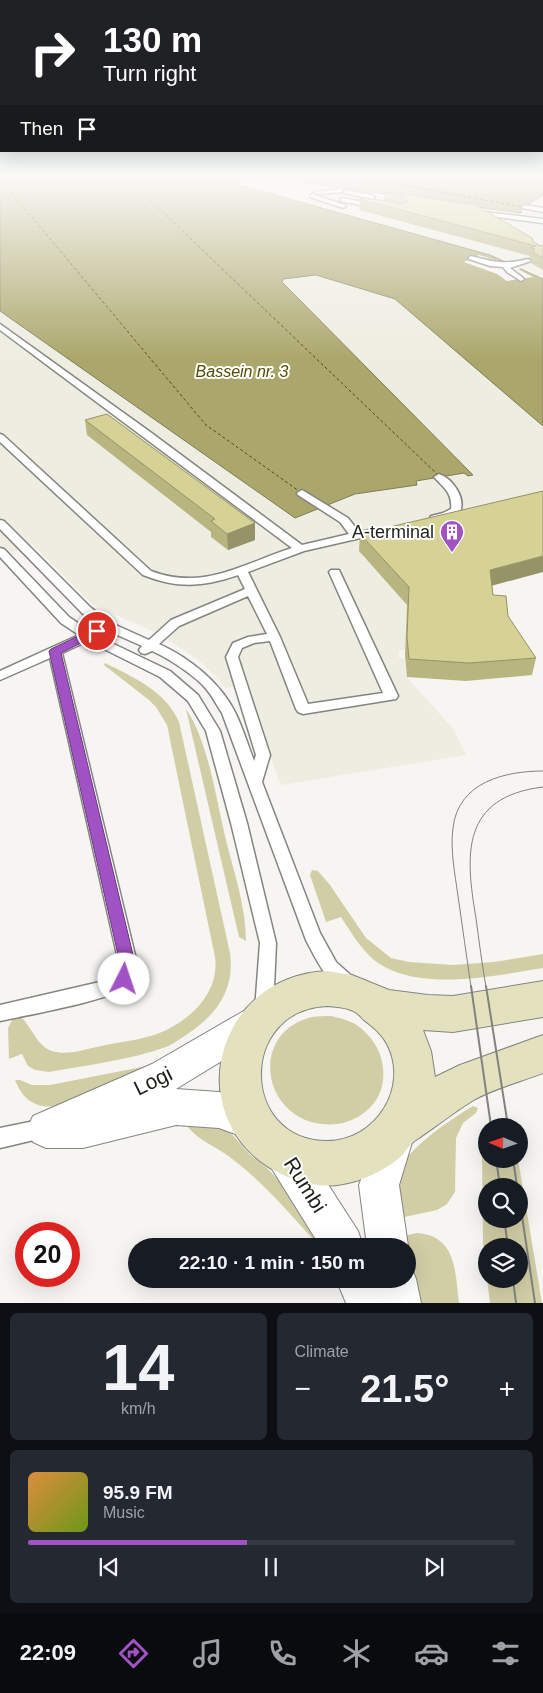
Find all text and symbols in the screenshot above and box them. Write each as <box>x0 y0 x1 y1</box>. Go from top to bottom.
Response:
icon: right <box>20 20 85 85</box>
text: 130 m <box>103 20 202 59</box>
text: Turn right <box>103 61 196 86</box>
icon: arrive <box>73 115 101 143</box>
text: Then <box>20 118 63 139</box>
water label: Bassein nr. 3 <box>196 363 288 380</box>
building icon: A-terminal <box>439 519 465 553</box>
place label: A-terminal <box>352 522 434 542</box>
pin <box>76 610 118 652</box>
icon: arrive <box>83 617 111 645</box>
position arrow <box>97 952 149 1004</box>
street label: Logi <box>130 1062 176 1100</box>
north arrow <box>478 1118 528 1168</box>
map controls <box>478 1118 528 1288</box>
street label: Rumbi <box>280 1153 331 1217</box>
button: search <box>478 1178 528 1228</box>
speed limit sign: 20 <box>15 1222 80 1287</box>
button: layers <box>478 1238 528 1288</box>
text: 22:10 · 1 min · 150 m <box>179 1252 365 1273</box>
text: 14 <box>102 1331 174 1404</box>
text: Climate <box>295 1343 349 1360</box>
text: 21.5° <box>360 1368 449 1410</box>
text: − <box>295 1373 311 1404</box>
text: + <box>499 1373 515 1404</box>
text: km/h <box>121 1400 156 1417</box>
text: 95.9 FM <box>103 1482 173 1503</box>
text: Music <box>103 1504 145 1521</box>
icon: previous <box>95 1553 123 1581</box>
icon: pause <box>257 1553 285 1581</box>
icon: next <box>420 1553 448 1581</box>
icon: directions <box>116 1636 151 1671</box>
icon: music <box>190 1636 225 1671</box>
icon: phone <box>265 1636 300 1671</box>
icon: climate <box>339 1636 374 1671</box>
icon: car <box>414 1636 449 1671</box>
icon: filters <box>488 1636 523 1671</box>
text: 22:09 <box>20 1640 76 1665</box>

